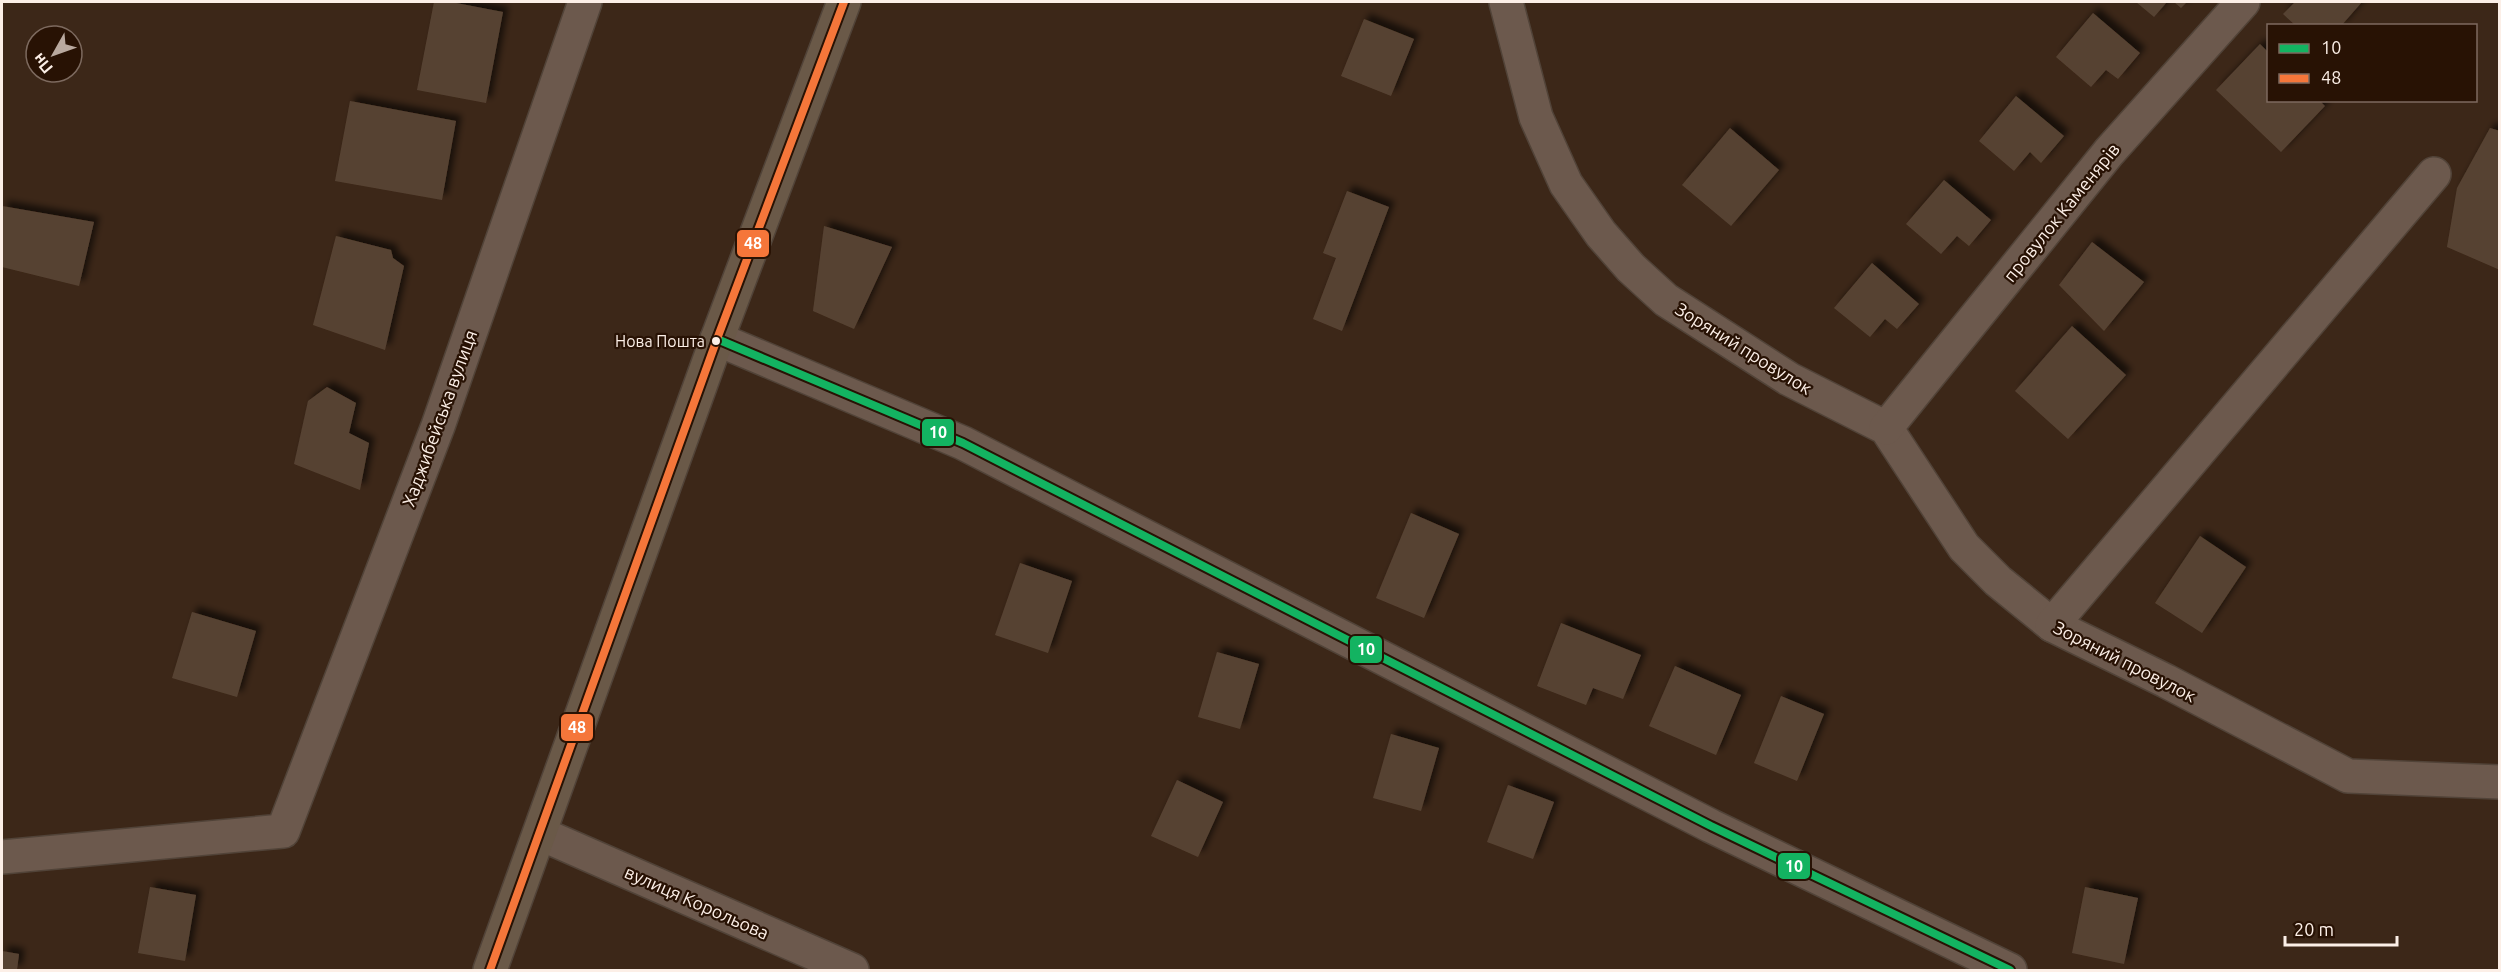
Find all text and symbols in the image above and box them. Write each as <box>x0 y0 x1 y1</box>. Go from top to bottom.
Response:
north arrow <box>24 24 84 84</box>
legend <box>2267 24 2477 102</box>
text: 10 <box>2321 37 2341 57</box>
text: Пн <box>29 50 56 77</box>
text: 48 <box>2321 67 2341 87</box>
street label: провулок Каменярів <box>1999 139 2123 285</box>
line badge: 48 <box>736 229 770 258</box>
text: 48 <box>744 234 762 252</box>
street label: Зоряний провулок <box>1672 298 1816 398</box>
street label: Хаджибейська вулиця <box>398 327 480 509</box>
place label: Нова Пошта <box>615 332 705 350</box>
marker: Нова Пошта <box>710 335 722 347</box>
line badge: 10 <box>921 418 955 447</box>
text: 10 <box>929 423 947 441</box>
street label: Зоряний провулок <box>2051 616 2199 706</box>
line badge: 10 <box>1349 635 1383 664</box>
text: 10 <box>1357 640 1375 658</box>
line badge: 48 <box>560 713 594 742</box>
text: 48 <box>568 718 586 736</box>
line badge: 10 <box>1777 852 1811 880</box>
text: 10 <box>1785 857 1803 875</box>
street label: вулиця Корольова <box>622 861 772 943</box>
scale bar <box>2285 909 2398 947</box>
text: 20 m <box>2294 919 2334 939</box>

